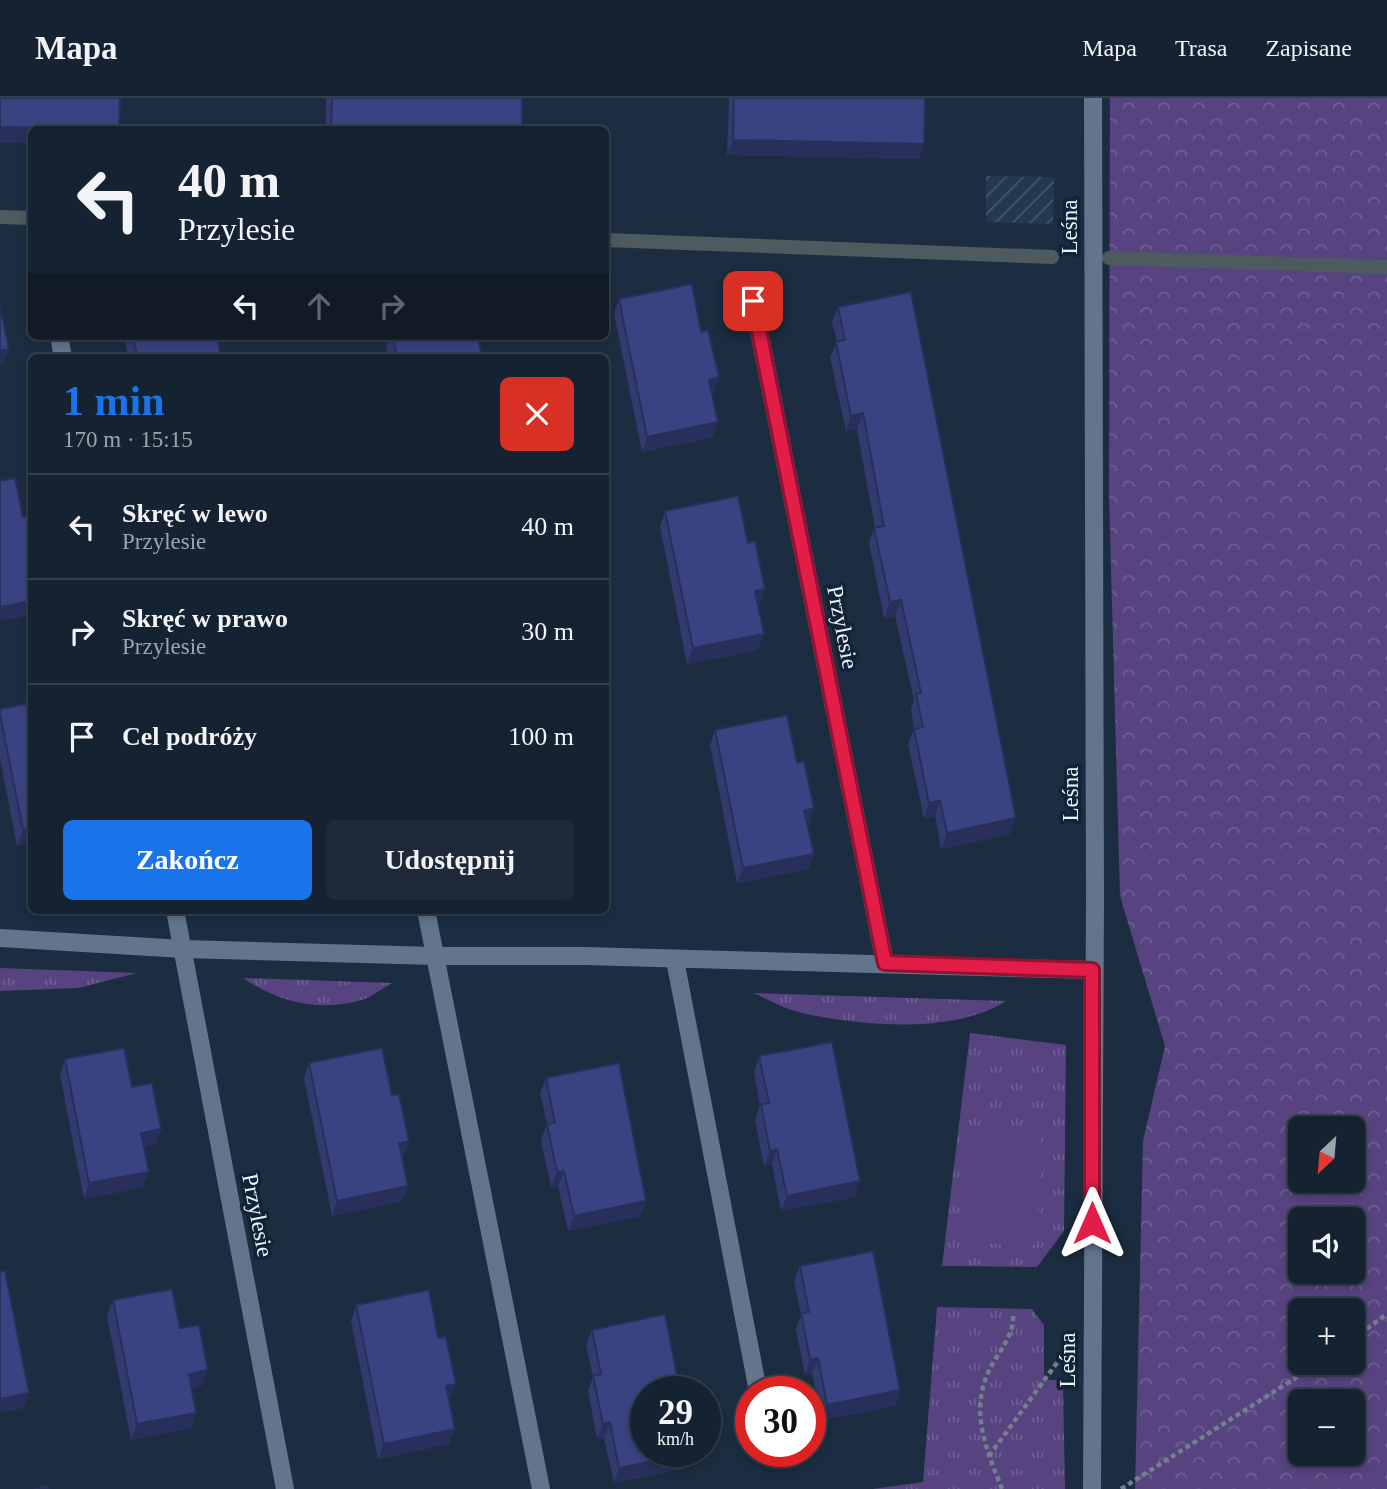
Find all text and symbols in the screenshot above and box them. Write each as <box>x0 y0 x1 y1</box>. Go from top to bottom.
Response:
text: Mapa <box>35 30 118 66</box>
text: Mapa <box>1082 35 1137 61</box>
text: Trasa <box>1175 35 1227 61</box>
text: Zapisane <box>1265 35 1352 61</box>
text: 40 m <box>178 153 280 208</box>
icon: left <box>63 154 154 245</box>
street label: Leśna <box>1057 200 1082 254</box>
text: Przylesie <box>178 211 295 247</box>
pin <box>723 271 783 331</box>
icon: arrive <box>734 282 772 320</box>
icon: left <box>227 287 265 325</box>
icon: ahead <box>300 287 338 325</box>
icon: right <box>373 287 411 325</box>
button: close <box>500 377 574 451</box>
text: 1 min <box>63 378 165 424</box>
text: 170 m · 15:15 <box>63 427 193 452</box>
text: Skręć w lewo <box>122 499 268 528</box>
icon: left <box>63 508 101 546</box>
text: 40 m <box>521 512 574 541</box>
text: Przylesie <box>122 529 206 554</box>
street label: Przylesie <box>822 583 863 671</box>
text: Skręć w prawo <box>122 604 288 633</box>
icon: right <box>63 613 101 651</box>
text: 30 m <box>521 617 574 646</box>
text: Przylesie <box>122 634 206 659</box>
icon: arrive <box>63 718 101 756</box>
text: Cel podróży <box>122 722 257 751</box>
text: 100 m <box>508 722 574 751</box>
street label: Leśna <box>1058 767 1083 821</box>
button: Zakończ <box>63 820 312 900</box>
button: Udostępnij <box>326 820 574 900</box>
north arrow <box>1288 1116 1365 1194</box>
map controls <box>1288 1116 1365 1466</box>
street label: Przylesie <box>237 1171 278 1259</box>
position arrow <box>1055 1186 1129 1260</box>
button: sound <box>1288 1207 1365 1284</box>
button: + <box>1288 1298 1365 1375</box>
street label: Leśna <box>1055 1333 1080 1387</box>
speed limit sign: 30 <box>735 1376 826 1467</box>
button: − <box>1288 1389 1365 1466</box>
text: 29 <box>658 1393 693 1432</box>
text: km/h <box>657 1429 694 1449</box>

